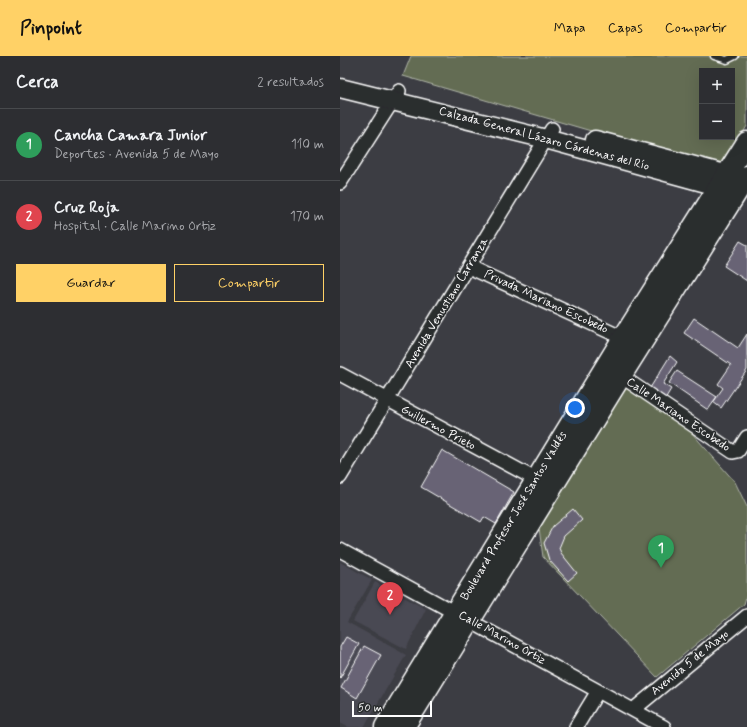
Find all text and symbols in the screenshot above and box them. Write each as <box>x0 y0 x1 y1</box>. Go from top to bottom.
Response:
text: Pinpoint <box>20 16 82 41</box>
text: Mapa <box>554 19 586 37</box>
text: Capas <box>608 19 643 37</box>
text: Compartir <box>665 19 727 37</box>
map controls <box>699 68 735 140</box>
button: + <box>699 68 735 104</box>
text: Cerca <box>16 71 59 93</box>
text: 2 resultados <box>257 74 324 91</box>
street label: Calzada General Lázaro Cárdenas del Río <box>437 103 651 175</box>
button: − <box>699 104 735 140</box>
text: Cancha Camara Junior <box>54 126 207 146</box>
text: 1 <box>26 136 32 153</box>
text: 110 m <box>291 136 324 153</box>
text: Deportes · Avenida 5 de Mayo <box>54 146 219 163</box>
text: Cruz Roja <box>54 198 119 218</box>
text: 2 <box>26 208 32 225</box>
text: 170 m <box>290 208 324 225</box>
text: Hospital · Calle Marino Ortiz <box>54 218 216 235</box>
street label: Avenida Venustiano Carranza <box>401 234 493 371</box>
button: Guardar <box>16 264 166 302</box>
button: Compartir <box>174 264 324 302</box>
street label: Privada Mariano Escobedo <box>481 266 611 338</box>
street label: Calle Mariano Escobedo <box>623 374 733 456</box>
your location <box>565 398 585 418</box>
street label: Guillermo Prieto <box>398 402 478 454</box>
street label: Boulevard Profesor José Santos Valdés <box>457 428 571 603</box>
pin: 1 <box>648 535 674 568</box>
pin: 2 <box>377 582 403 615</box>
street label: Calle Marino Ortiz <box>455 607 549 669</box>
street label: Avenida 5 de Mayo <box>648 626 733 699</box>
scale bar <box>352 699 432 718</box>
text: 50 m <box>358 701 383 715</box>

